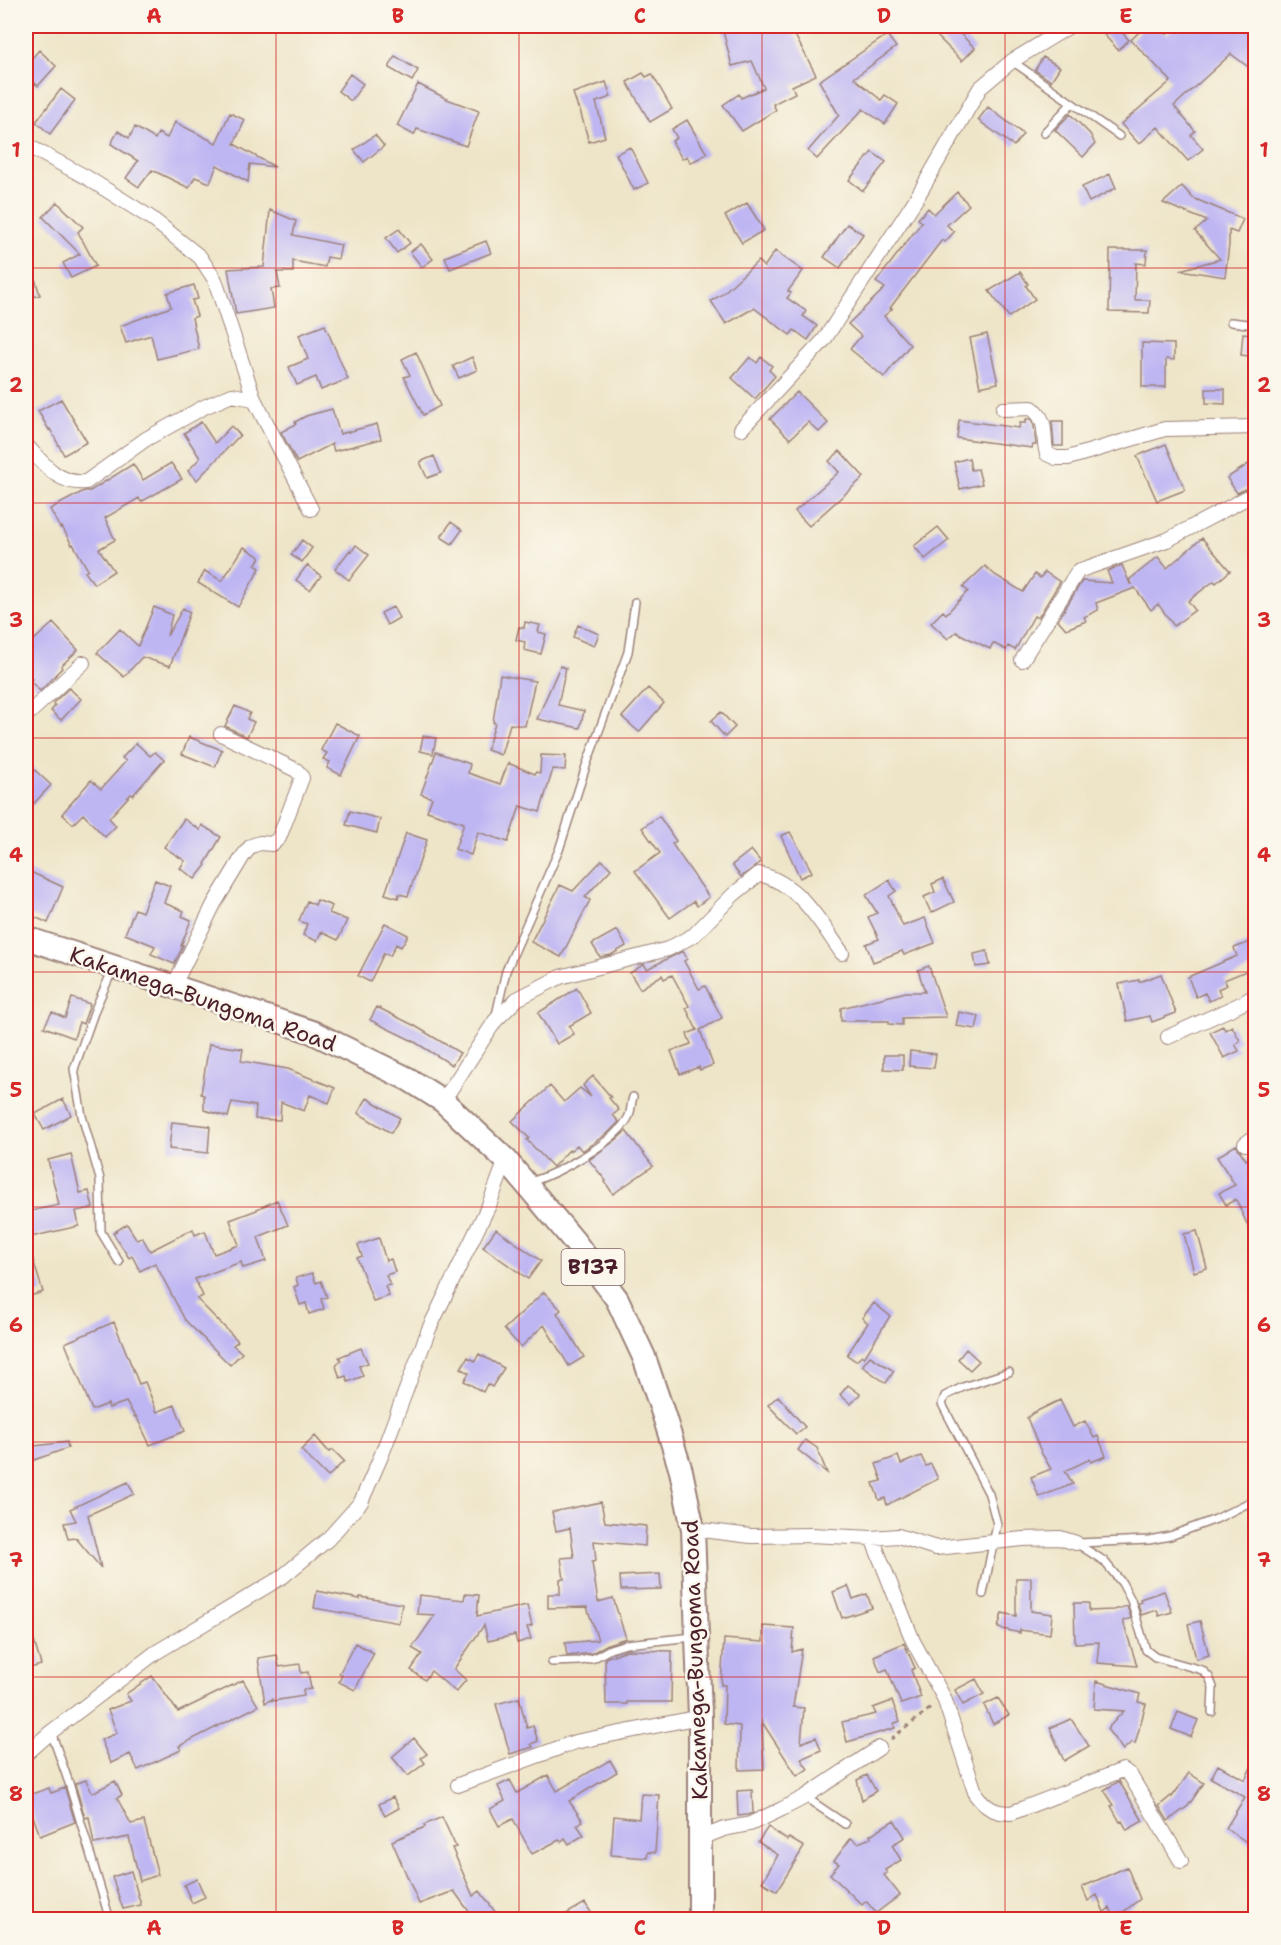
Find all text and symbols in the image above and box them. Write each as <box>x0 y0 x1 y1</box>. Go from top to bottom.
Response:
text: A <box>146 3 162 29</box>
text: B <box>392 3 404 29</box>
text: C <box>634 3 646 29</box>
text: D <box>877 3 891 29</box>
text: E <box>1119 3 1133 29</box>
text: 1 <box>11 137 21 163</box>
text: 1 <box>1259 137 1269 163</box>
text: 2 <box>9 372 23 398</box>
text: 2 <box>1257 372 1271 398</box>
text: 3 <box>9 607 23 633</box>
text: 3 <box>1257 607 1271 633</box>
text: 4 <box>9 842 23 868</box>
text: 4 <box>1257 842 1271 868</box>
street label: Kakamega-Bungoma Road <box>66 940 340 1058</box>
text: 5 <box>10 1077 22 1103</box>
text: 5 <box>1258 1077 1270 1103</box>
road number: B137 <box>562 1249 624 1285</box>
text: 6 <box>9 1312 23 1338</box>
text: 6 <box>1257 1312 1271 1338</box>
street label: Kakamega-Bungoma Road <box>676 1519 714 1801</box>
text: 7 <box>9 1547 23 1573</box>
text: 7 <box>1257 1547 1271 1573</box>
text: 8 <box>9 1781 23 1807</box>
text: 8 <box>1257 1781 1271 1807</box>
text: A <box>146 1915 162 1941</box>
text: B <box>392 1915 404 1941</box>
text: C <box>634 1915 646 1941</box>
text: D <box>877 1915 891 1941</box>
text: E <box>1119 1915 1133 1941</box>

